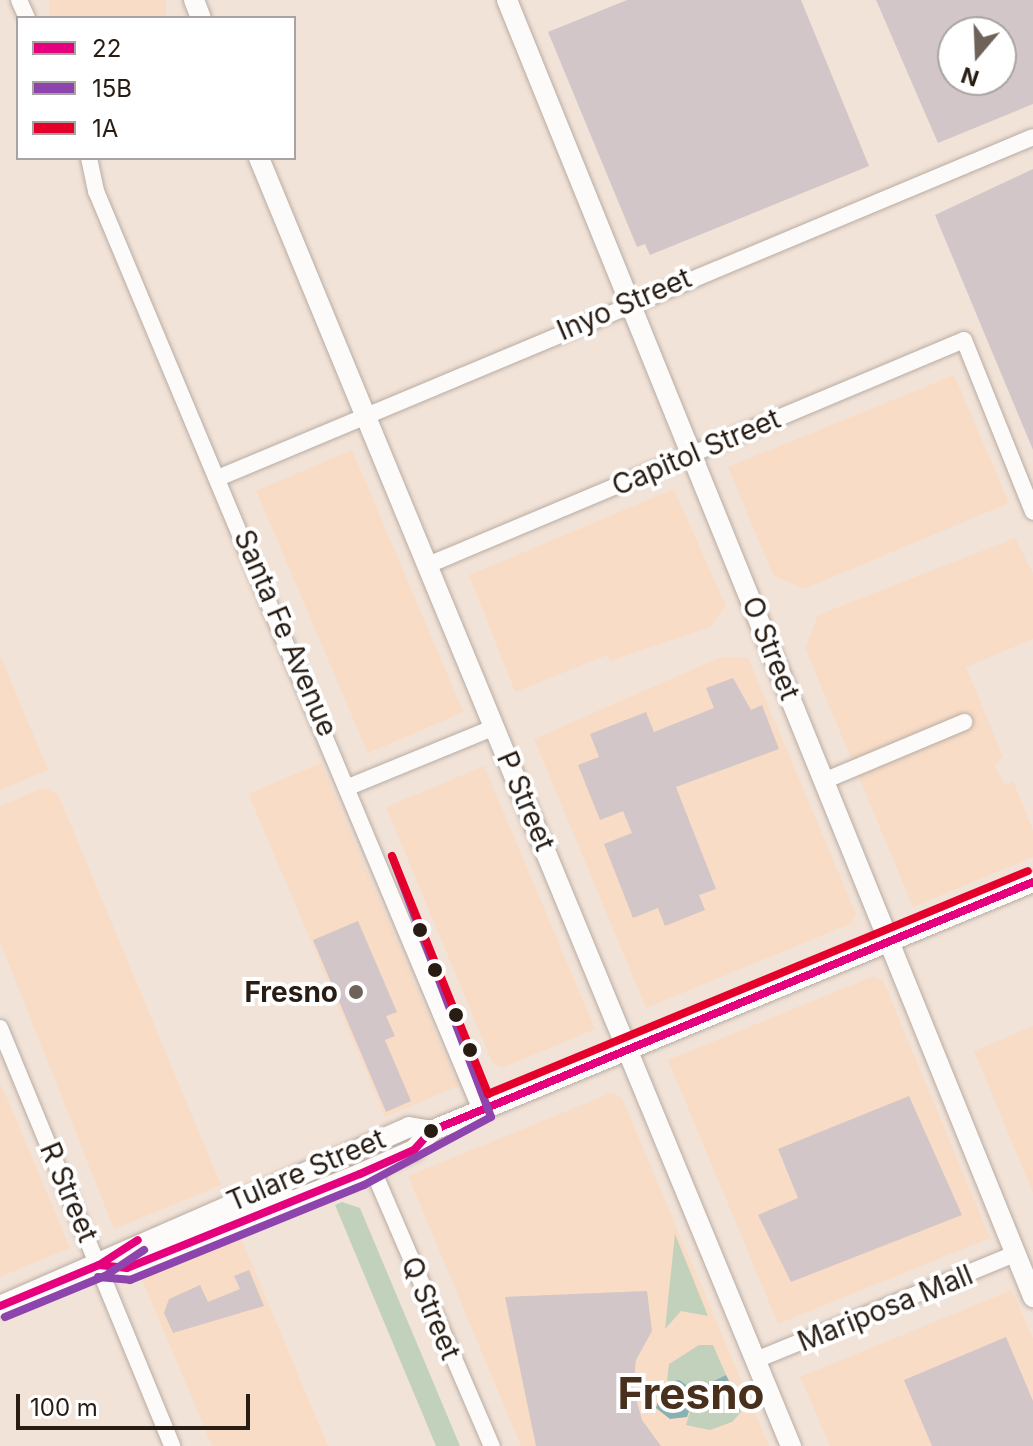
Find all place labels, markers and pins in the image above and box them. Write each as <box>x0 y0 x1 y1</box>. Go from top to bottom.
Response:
unlabelled marker <box>412 922 428 938</box>
unlabelled marker <box>427 962 443 978</box>
place label: Fresno <box>244 975 338 1009</box>
marker: Fresno <box>345 981 367 1003</box>
unlabelled marker <box>448 1007 464 1023</box>
unlabelled marker <box>462 1042 478 1058</box>
unlabelled marker <box>423 1123 439 1139</box>

